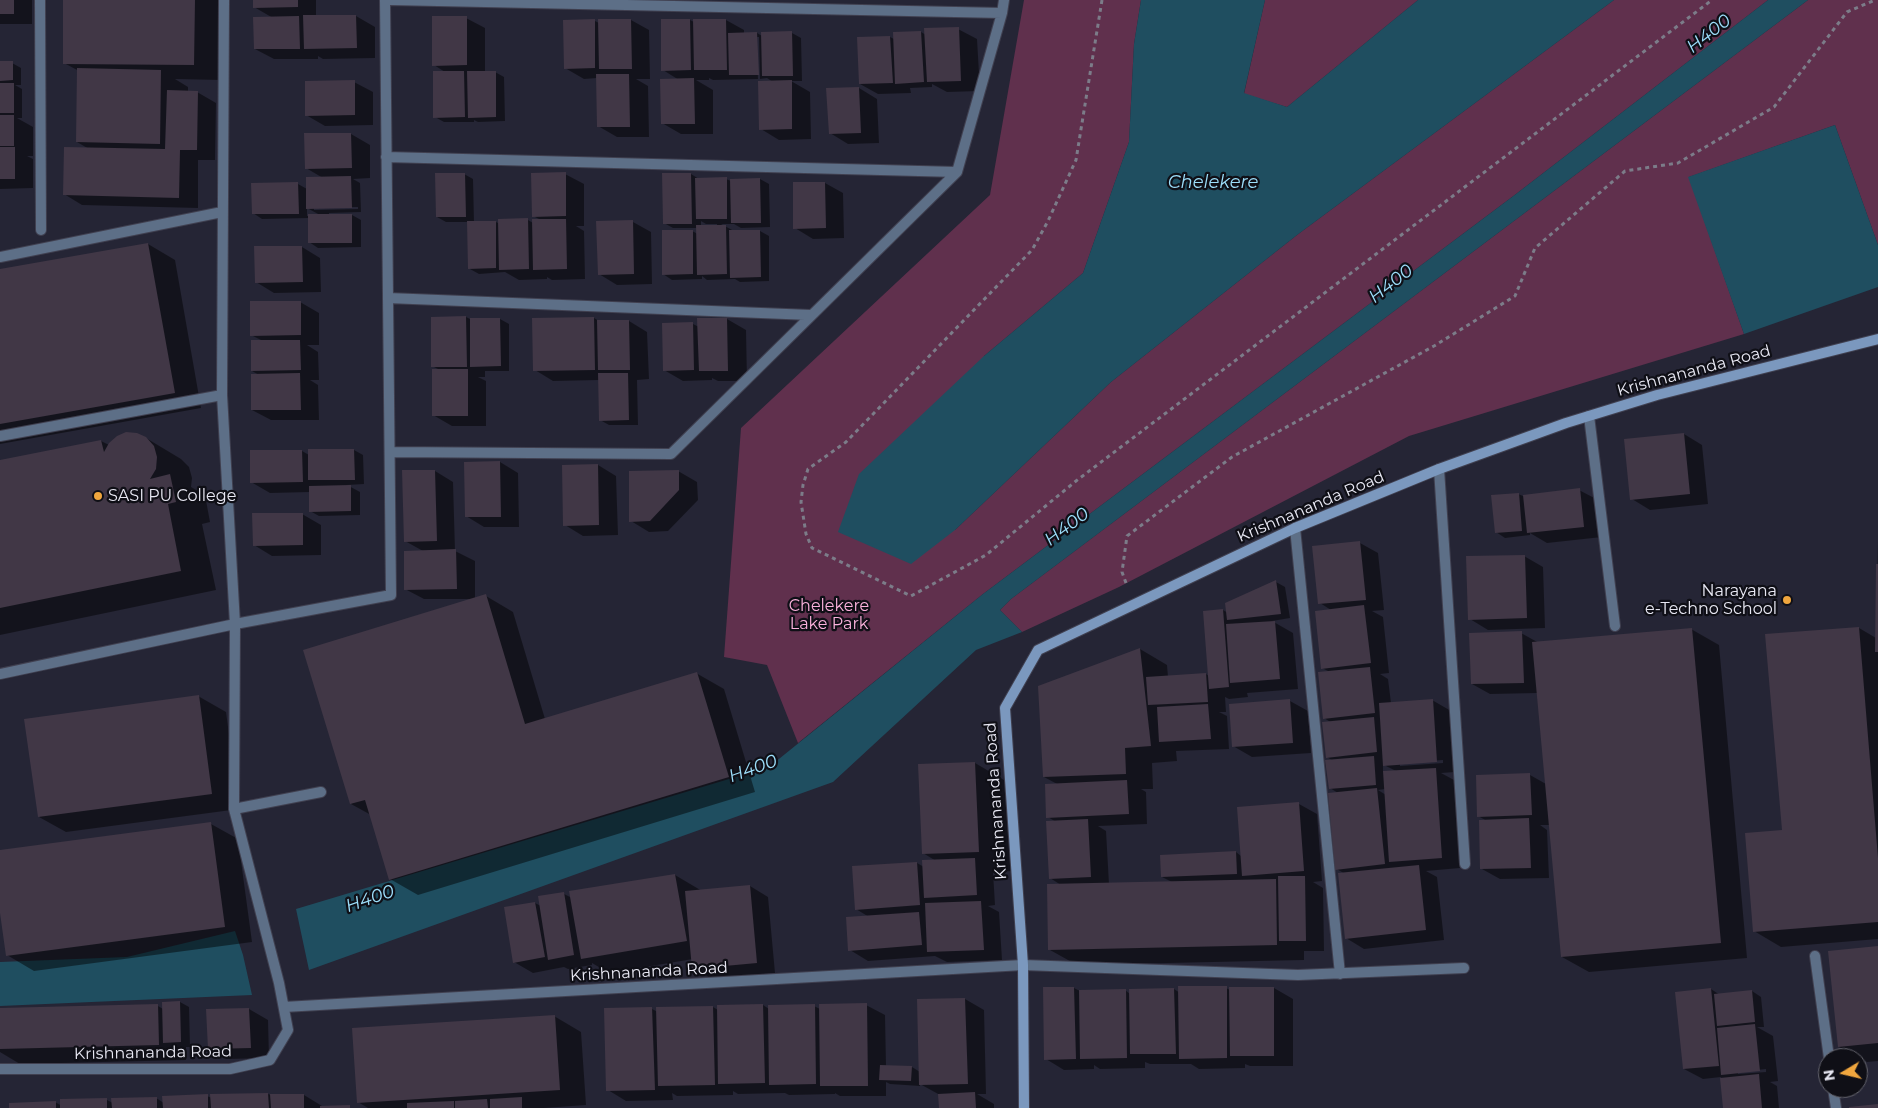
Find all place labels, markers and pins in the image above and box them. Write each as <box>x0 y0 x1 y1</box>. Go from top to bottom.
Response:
place label: SASI PU College <box>108 486 236 506</box>
marker: SASI PU College <box>92 490 104 502</box>
place label: Narayana e-Techno School <box>1645 581 1777 619</box>
marker: Narayana e-Techno School <box>1781 594 1793 606</box>

